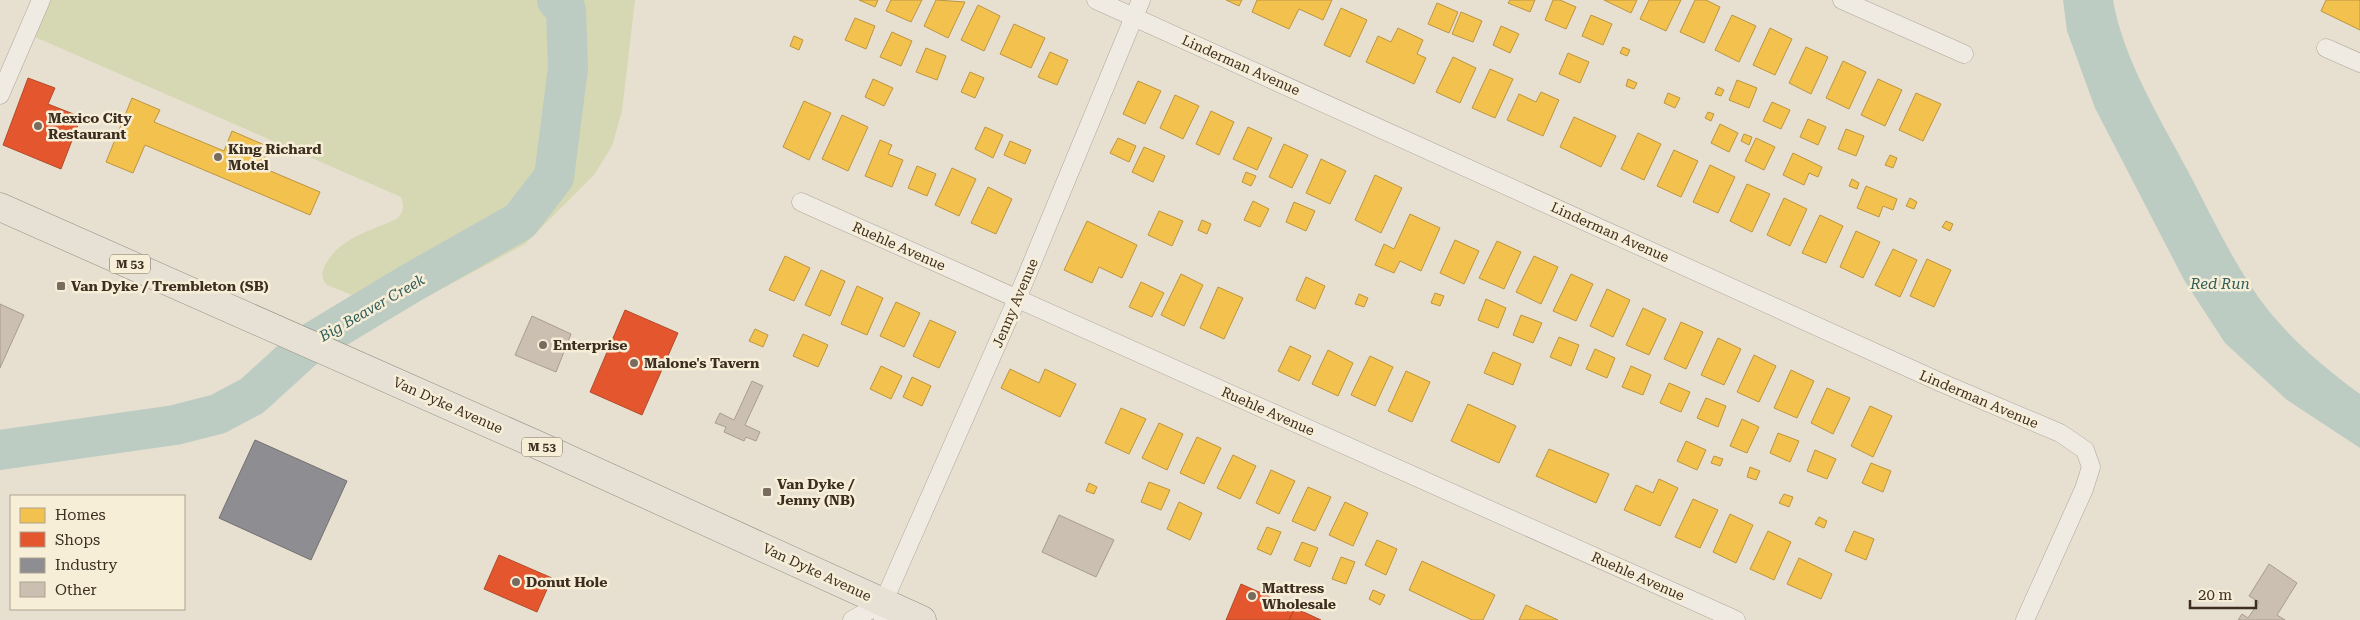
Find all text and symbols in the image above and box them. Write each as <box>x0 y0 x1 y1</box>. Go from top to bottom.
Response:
street label: Linderman Avenue <box>1179 32 1303 98</box>
place label: Mexico City Restaurant <box>48 110 132 142</box>
marker: Mexico City Restaurant <box>32 120 44 132</box>
place label: King Richard Motel <box>228 141 322 173</box>
marker: King Richard Motel <box>212 151 224 163</box>
street label: Linderman Avenue <box>1548 199 1672 265</box>
street label: Ruehle Avenue <box>850 218 948 274</box>
road number: M 53 <box>110 254 150 274</box>
street label: Jenny Avenue <box>989 256 1041 350</box>
water label: Big Beaver Creek <box>315 270 429 346</box>
water label: Red Run <box>2189 275 2250 293</box>
place label: Van Dyke / Trembleton (SB) <box>71 278 268 294</box>
marker: Van Dyke / Trembleton (SB) <box>55 280 67 292</box>
place label: Enterprise <box>553 337 628 353</box>
marker: Enterprise <box>537 339 549 351</box>
place label: Malone's Tavern <box>644 355 760 371</box>
marker: Malone's Tavern <box>628 357 640 369</box>
street label: Linderman Avenue <box>1917 367 2041 431</box>
street label: Van Dyke Avenue <box>391 374 505 436</box>
street label: Ruehle Avenue <box>1219 383 1317 439</box>
road number: M 53 <box>522 438 562 457</box>
place label: Van Dyke / Jenny (NB) <box>777 476 855 508</box>
marker: Van Dyke / Jenny (NB) <box>761 486 773 498</box>
legend <box>10 495 185 610</box>
text: Homes <box>55 506 106 524</box>
text: Shops <box>55 531 100 549</box>
street label: Van Dyke Avenue <box>760 540 874 604</box>
street label: Ruehle Avenue <box>1589 548 1687 604</box>
text: Industry <box>55 556 117 574</box>
place label: Donut Hole <box>526 574 607 590</box>
marker: Donut Hole <box>510 576 522 588</box>
scale bar <box>2190 578 2256 610</box>
place label: Mattress Wholesale <box>1262 580 1336 612</box>
text: Other <box>55 581 97 599</box>
text: 20 m <box>2198 586 2233 604</box>
marker: Mattress Wholesale <box>1246 590 1258 602</box>

